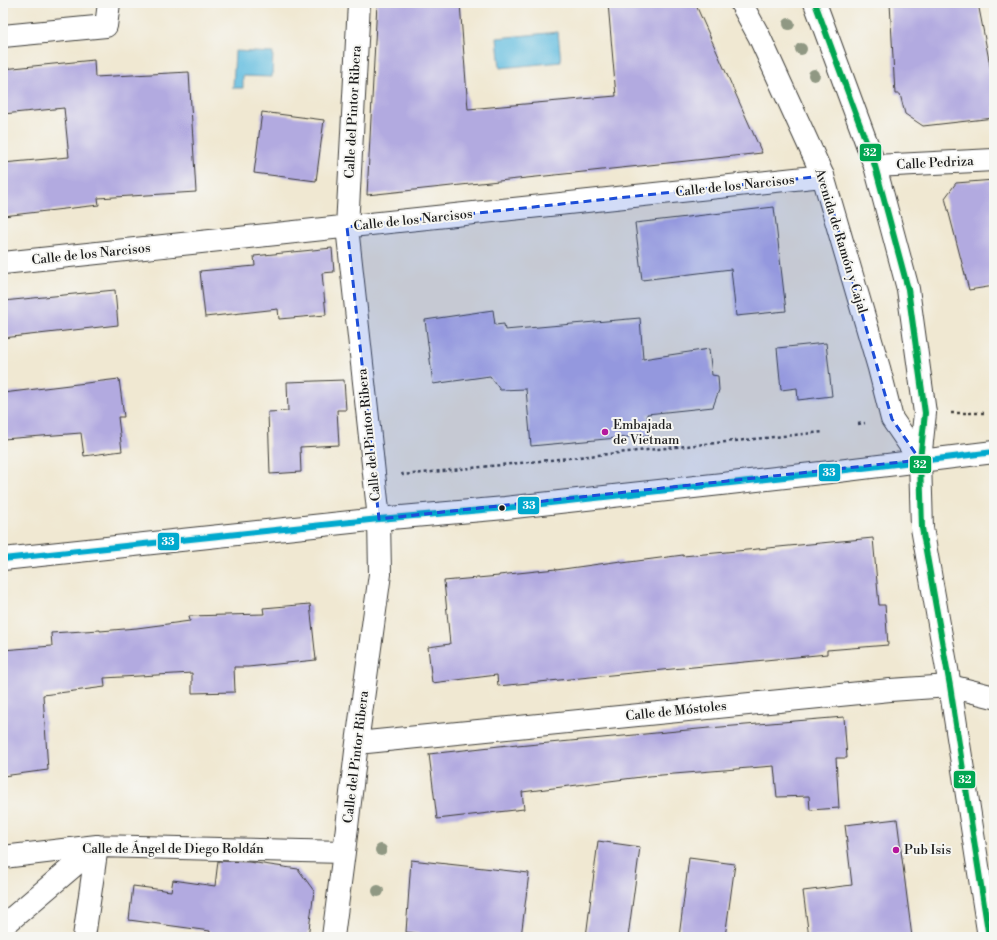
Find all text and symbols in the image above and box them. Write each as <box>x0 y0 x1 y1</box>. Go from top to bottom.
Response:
street label: Calle del Pintor Ribera <box>342 45 364 179</box>
line badge: 32 <box>859 143 882 162</box>
text: 32 <box>863 146 877 160</box>
street label: Calle Pedriza <box>896 153 975 173</box>
street label: Avenida de Ramón y Cajal <box>811 166 871 315</box>
street label: Calle de los Narcisos <box>675 172 796 200</box>
street label: Calle de los Narcisos <box>353 206 474 234</box>
street label: Calle de los Narcisos <box>31 240 152 268</box>
street label: Calle del Pintor Ribera <box>354 367 384 502</box>
place label: Embajada de Vietnam <box>613 417 680 448</box>
marker: Embajada de Vietnam <box>600 427 610 437</box>
line badge: 32 <box>909 455 932 474</box>
text: 32 <box>913 458 927 472</box>
line badge: 33 <box>818 463 841 482</box>
text: 33 <box>822 466 836 480</box>
line badge: 33 <box>517 496 540 515</box>
text: 33 <box>522 499 536 513</box>
unlabelled marker <box>497 503 507 513</box>
line badge: 33 <box>157 532 180 551</box>
text: 33 <box>161 535 175 549</box>
street label: Calle del Pintor Ribera <box>340 689 372 824</box>
street label: Calle de Móstoles <box>625 698 728 724</box>
line badge: 32 <box>953 770 976 789</box>
text: 32 <box>958 773 972 787</box>
street label: Calle de Ángel de Diego Roldán <box>82 840 264 857</box>
place label: Pub Isis <box>904 842 951 858</box>
marker: Pub Isis <box>891 845 901 855</box>

